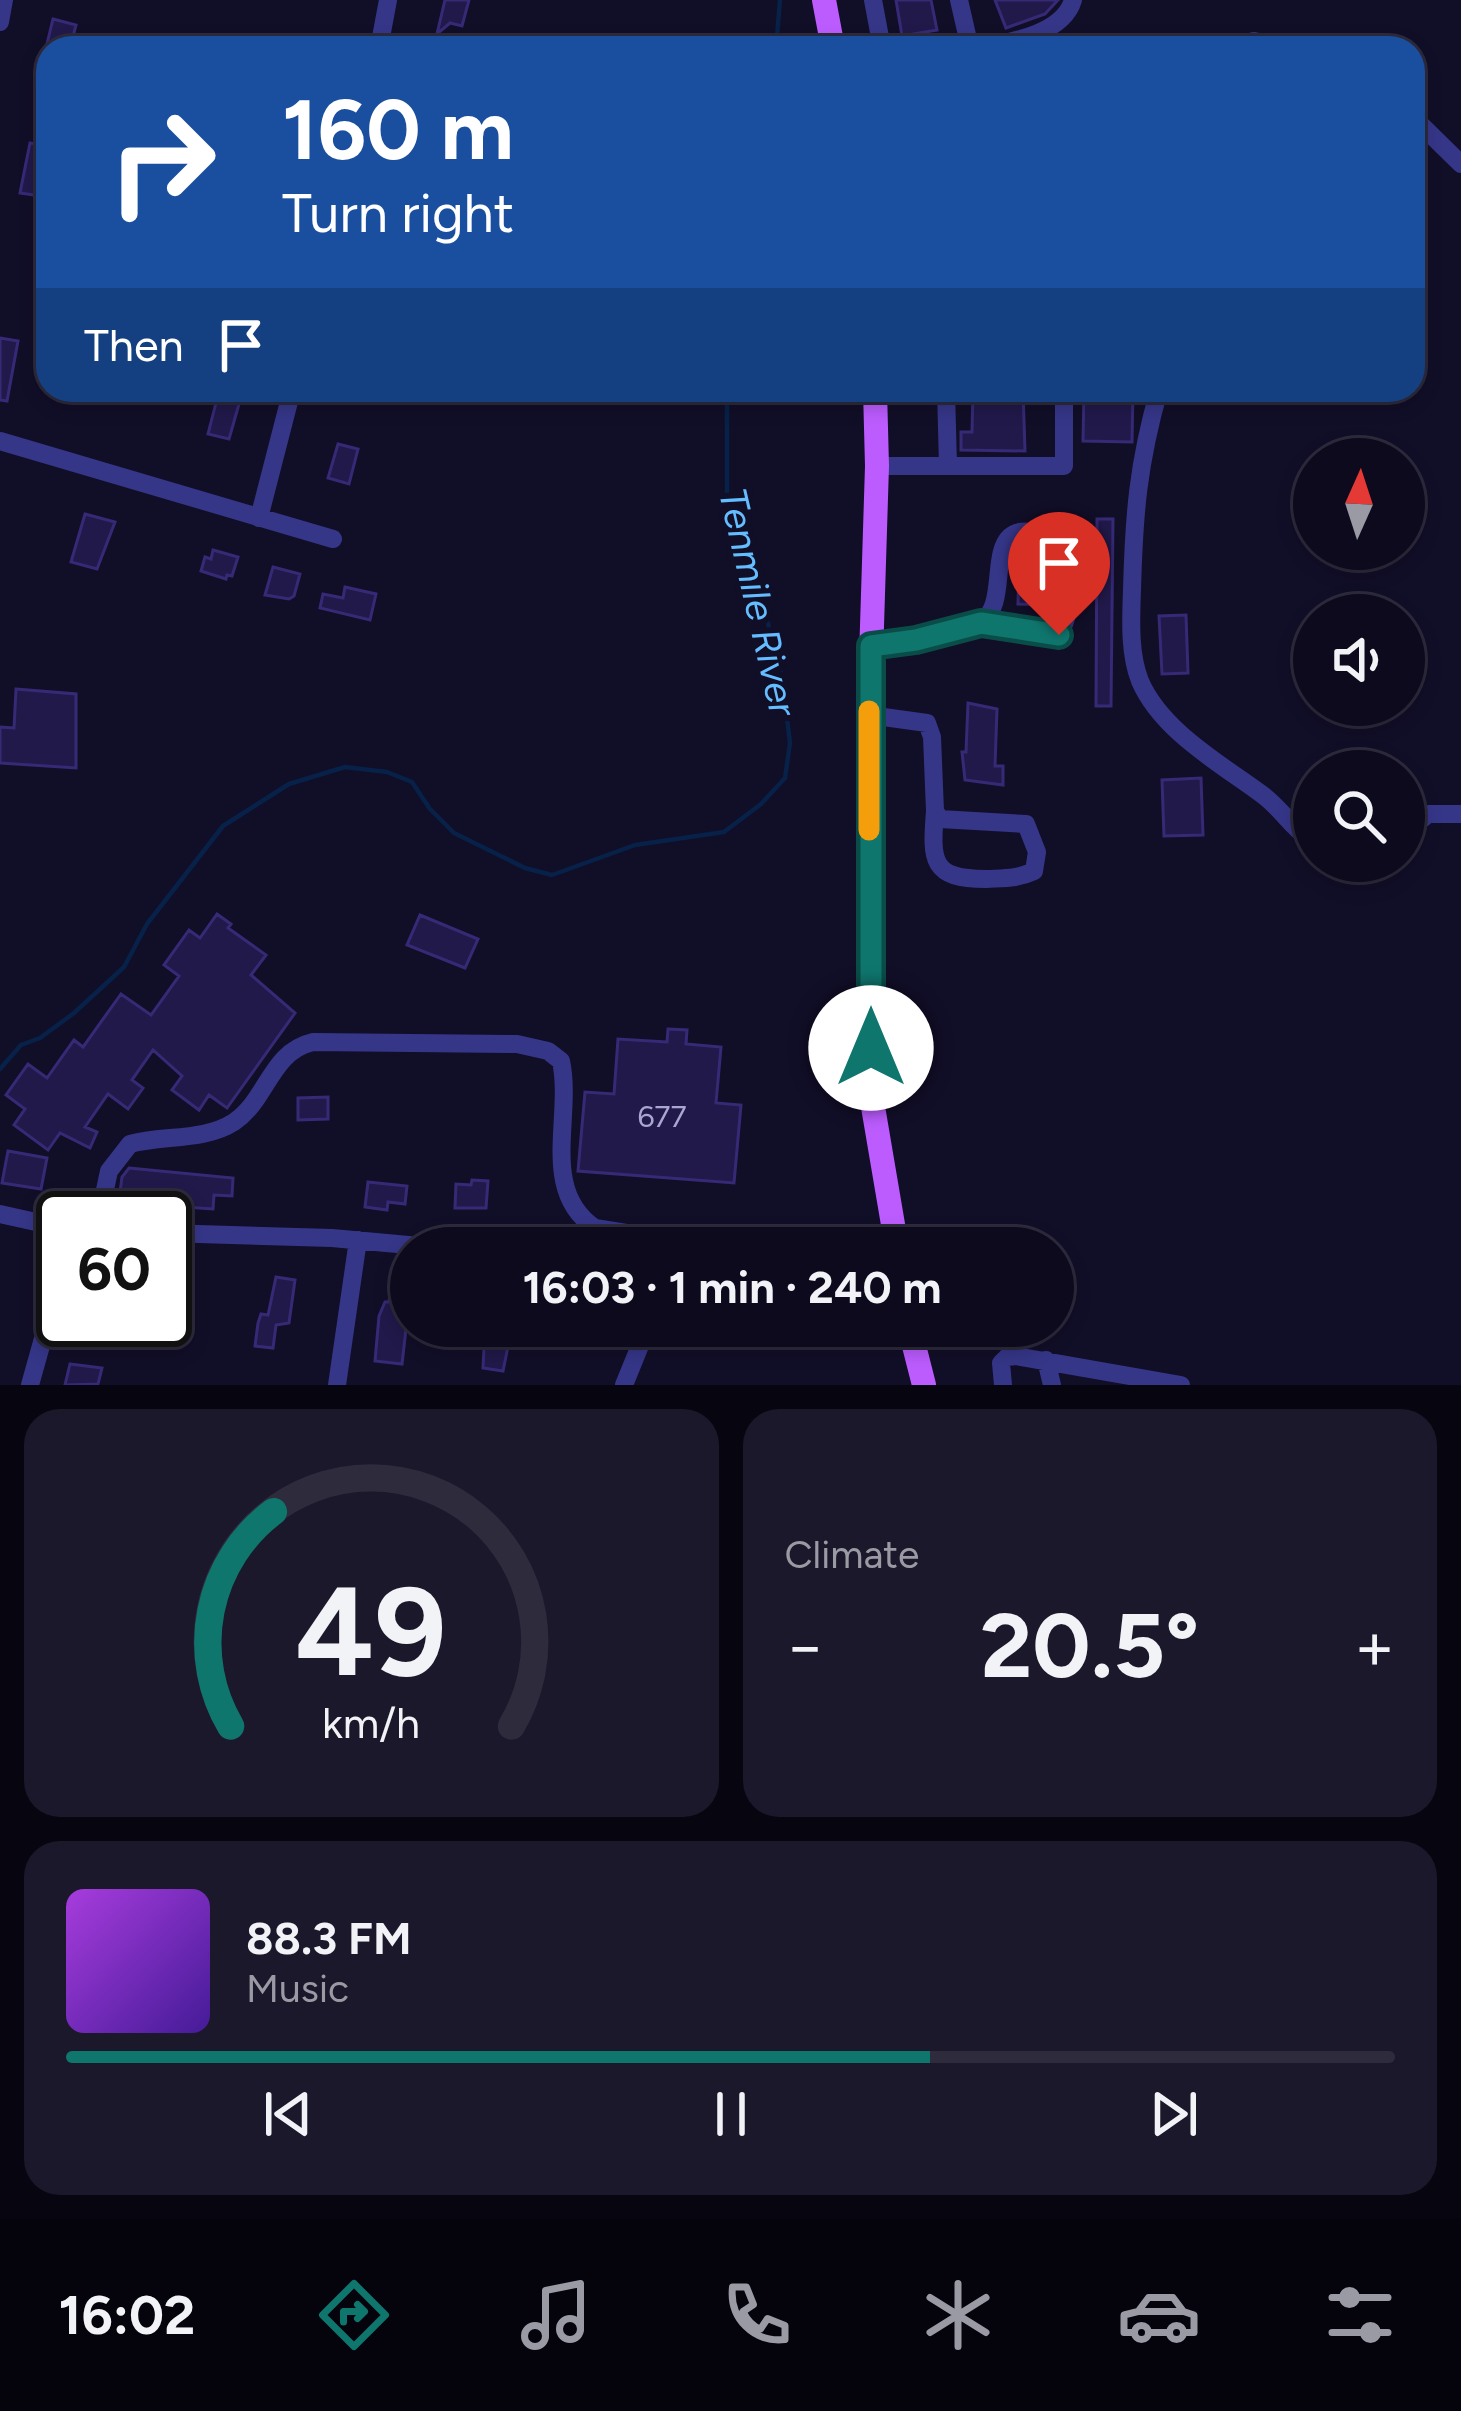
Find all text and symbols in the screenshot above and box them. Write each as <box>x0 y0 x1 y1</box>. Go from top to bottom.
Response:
text: 160 m <box>282 79 514 180</box>
icon: right <box>84 84 240 240</box>
text: Turn right <box>282 181 514 246</box>
icon: arrive <box>208 312 274 378</box>
text: Then <box>84 318 184 372</box>
north arrow <box>1293 438 1425 570</box>
map controls <box>1293 438 1425 882</box>
water label: Tenmile River <box>709 484 807 722</box>
pin <box>1008 512 1110 635</box>
icon: arrive <box>1026 530 1092 596</box>
button: sound <box>1293 594 1425 726</box>
button: search <box>1293 750 1425 882</box>
position arrow <box>808 985 934 1111</box>
house number: 677 <box>637 1098 687 1135</box>
speed limit sign: 60 <box>36 1191 192 1347</box>
text: 16:03 · 1 min · 240 m <box>523 1260 942 1314</box>
text: Climate <box>785 1531 919 1578</box>
text: 49 <box>296 1556 447 1706</box>
text: 20.5° <box>980 1591 1199 1700</box>
text: − <box>785 1606 826 1686</box>
text: + <box>1354 1606 1395 1686</box>
text: km/h <box>322 1697 420 1749</box>
text: 88.3 FM <box>246 1911 411 1965</box>
text: Music <box>246 1965 349 2012</box>
icon: previous <box>255 2081 321 2147</box>
icon: pause <box>698 2081 764 2147</box>
icon: next <box>1141 2081 1207 2147</box>
icon: directions <box>312 2273 396 2357</box>
icon: music <box>514 2273 598 2357</box>
icon: phone <box>715 2273 799 2357</box>
icon: climate <box>916 2273 1000 2357</box>
icon: car <box>1117 2273 1201 2357</box>
icon: filters <box>1318 2273 1402 2357</box>
text: 16:02 <box>59 2283 195 2348</box>

